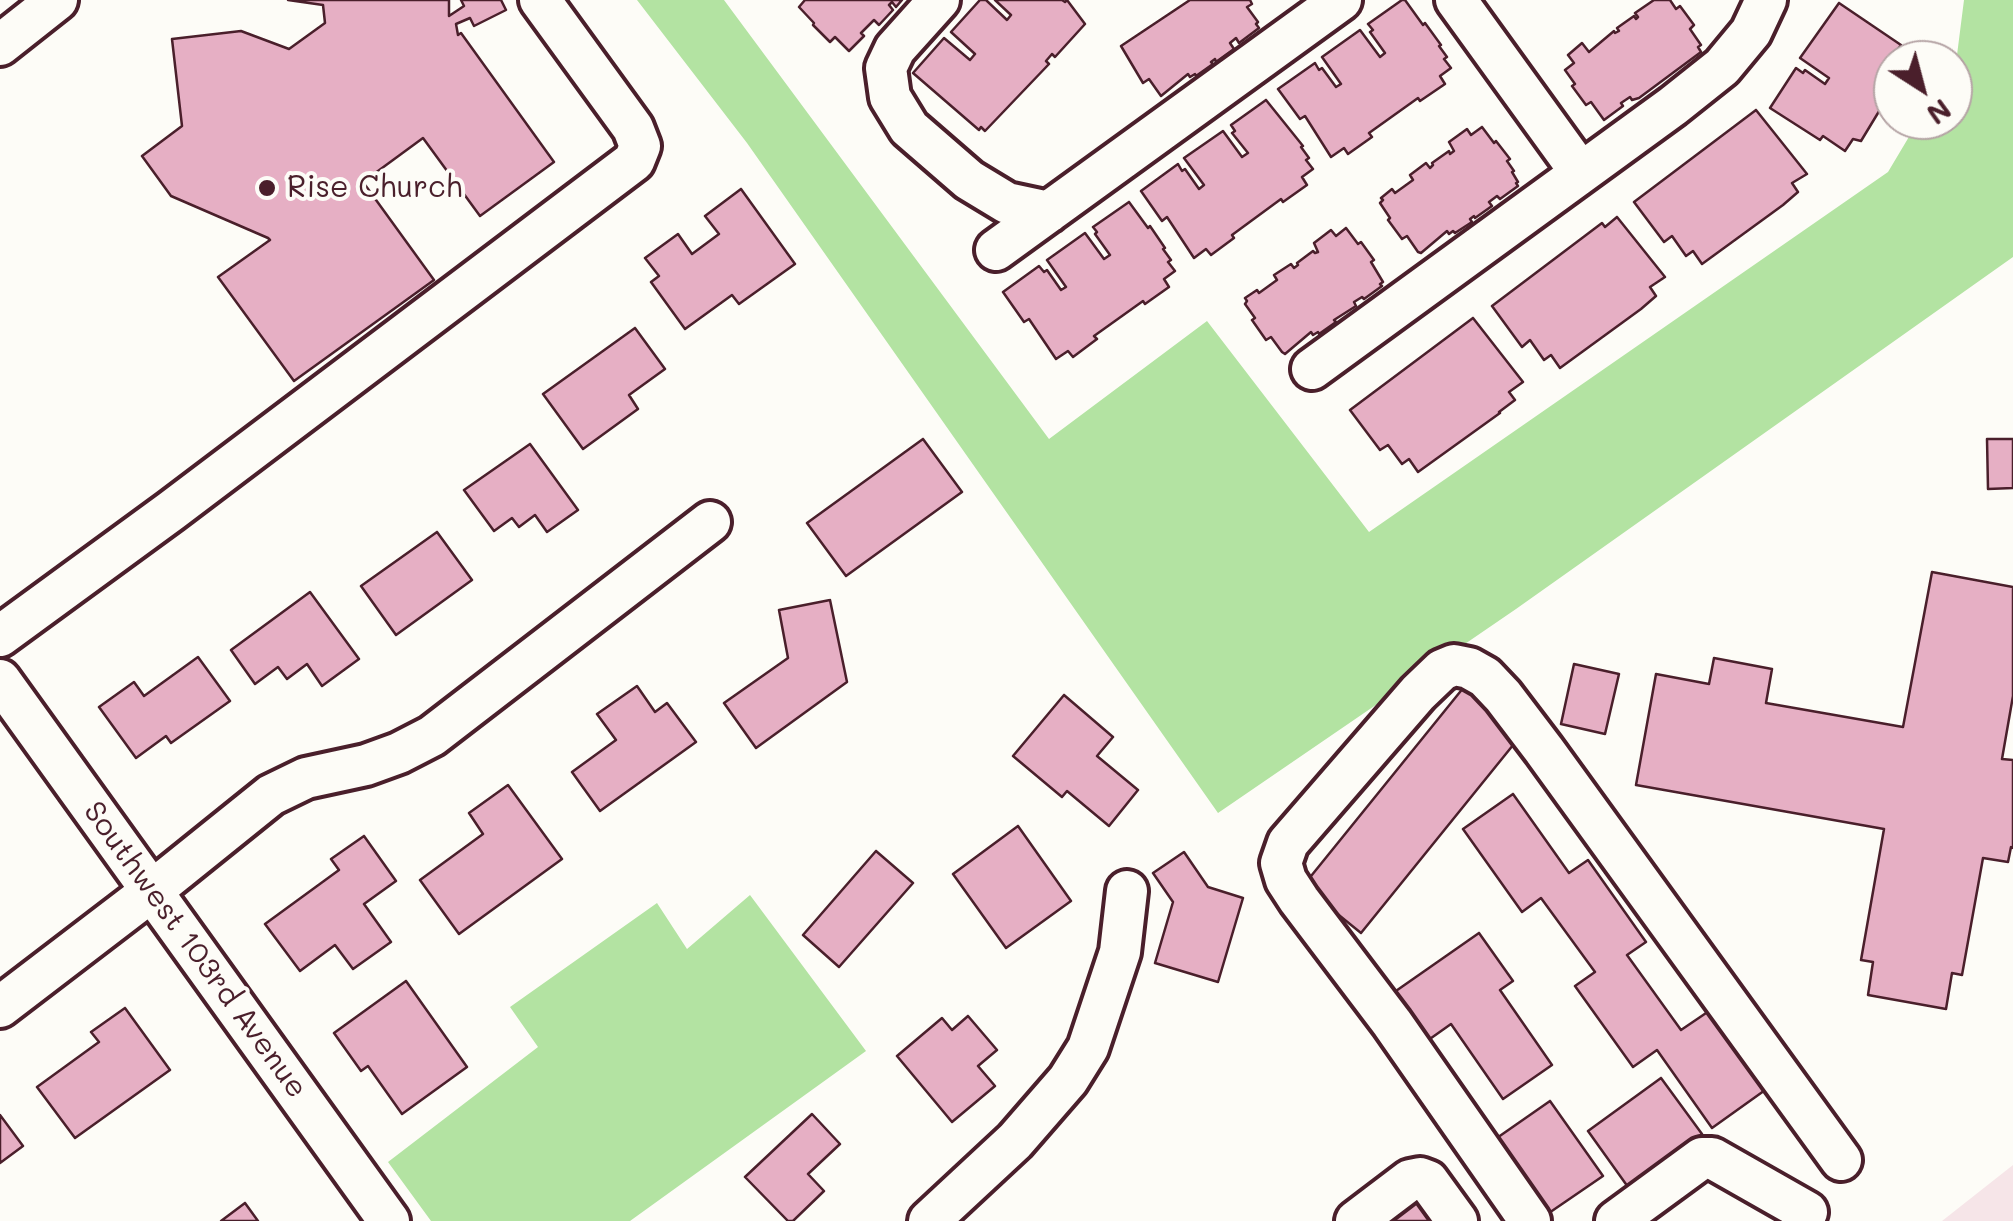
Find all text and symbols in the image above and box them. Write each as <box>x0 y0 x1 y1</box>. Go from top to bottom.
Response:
north arrow <box>1873 40 1973 140</box>
text: N <box>1920 92 1959 133</box>
place label: Rise Church <box>287 170 463 206</box>
marker: Rise Church <box>256 177 278 199</box>
street label: Southwest 103rd Avenue <box>75 795 315 1105</box>

